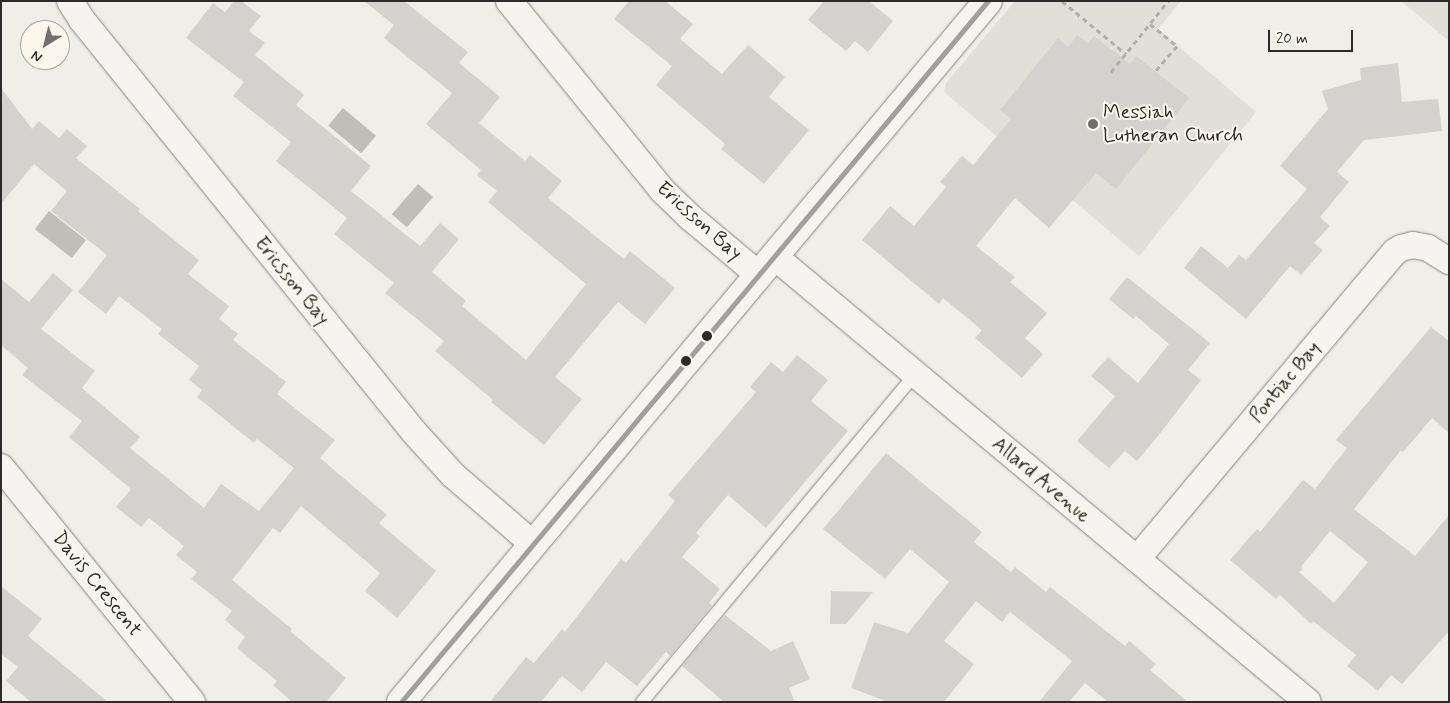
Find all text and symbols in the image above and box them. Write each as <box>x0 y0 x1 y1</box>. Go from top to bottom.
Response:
north arrow <box>20 20 70 70</box>
scale bar <box>1270 20 1355 52</box>
text: 20 m <box>1276 29 1308 49</box>
text: N <box>28 46 46 66</box>
place label: Messiah Lutheran Church <box>1103 100 1248 147</box>
marker: Messiah Lutheran Church <box>1087 118 1099 130</box>
street label: Ericsson Bay <box>651 176 747 266</box>
street label: Ericsson Bay <box>249 232 335 330</box>
unlabelled marker <box>702 331 712 341</box>
street label: Pontiac Bay <box>1244 336 1326 428</box>
unlabelled marker <box>681 356 691 366</box>
street label: Allard Avenue <box>988 433 1094 527</box>
street label: Davis Crescent <box>47 527 147 641</box>

